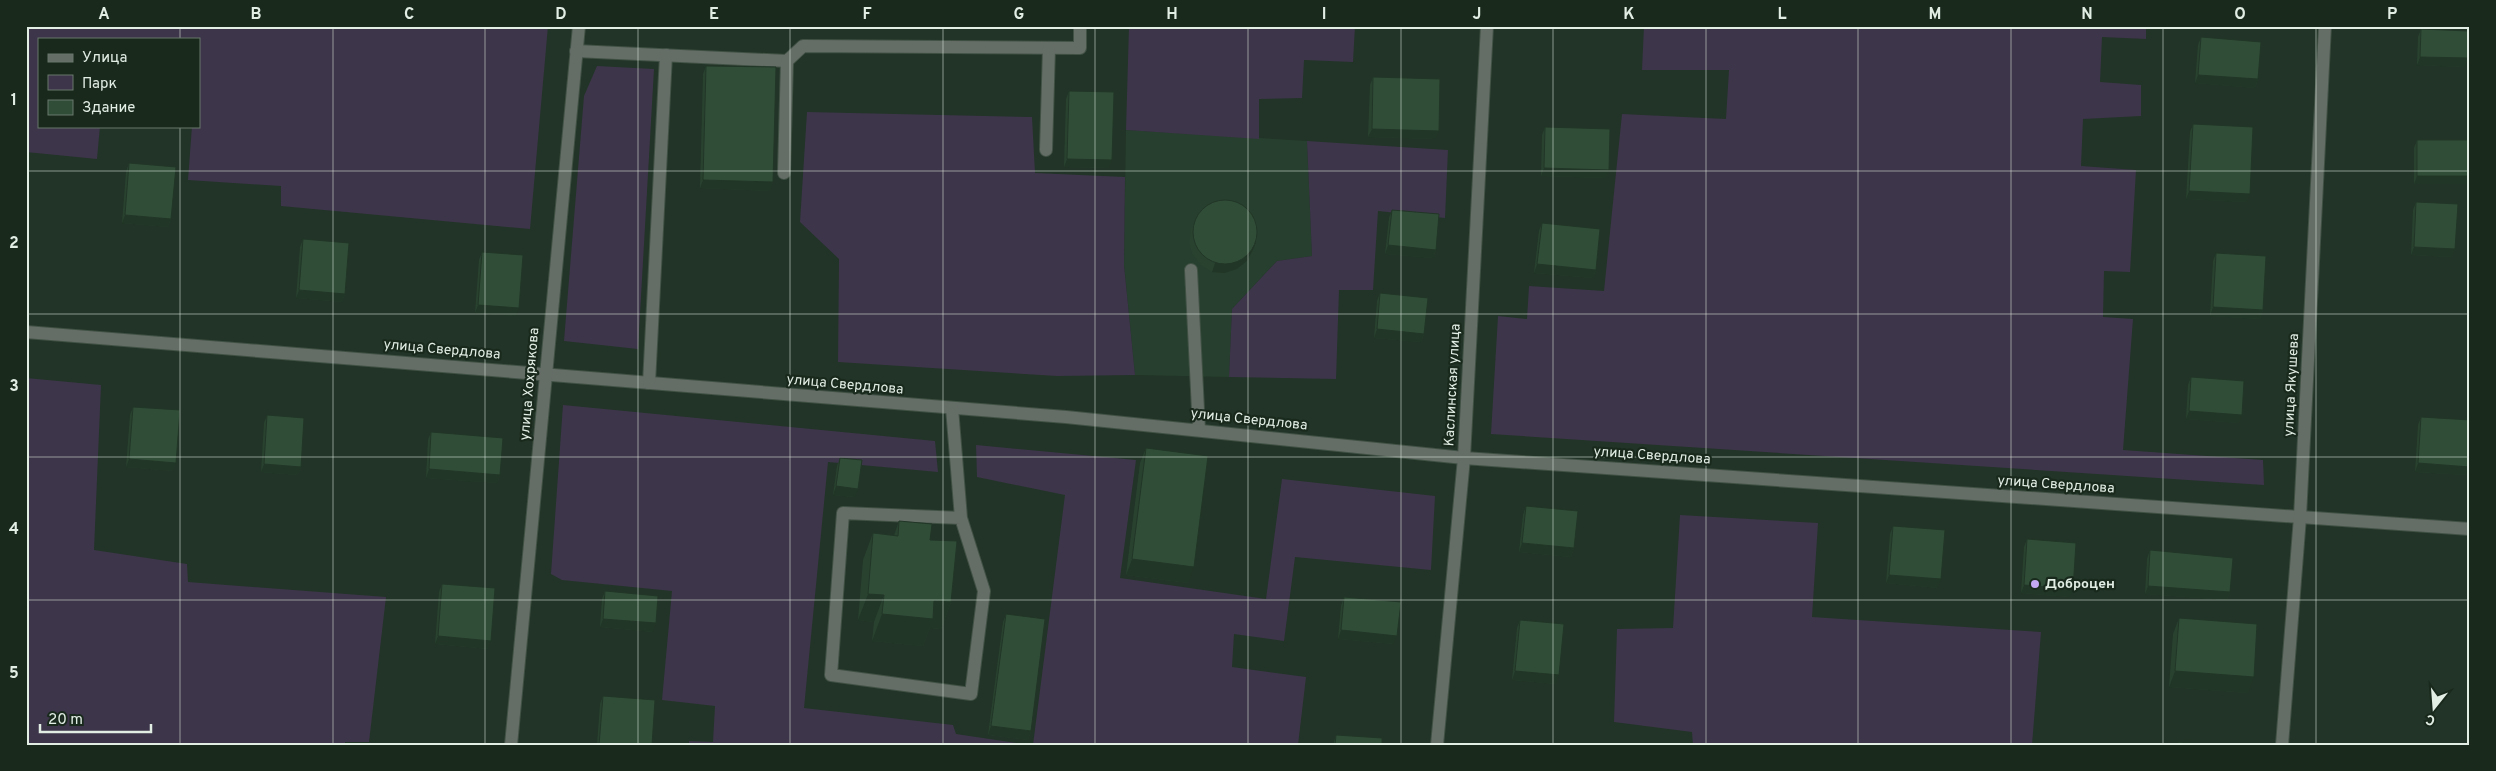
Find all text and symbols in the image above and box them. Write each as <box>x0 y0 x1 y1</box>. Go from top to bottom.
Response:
text: A <box>98 5 110 25</box>
text: B <box>250 5 262 25</box>
text: C <box>404 5 414 25</box>
text: D <box>555 5 567 25</box>
text: E <box>709 5 719 25</box>
text: F <box>862 5 872 25</box>
text: G <box>1014 5 1024 25</box>
text: H <box>1166 5 1178 25</box>
text: I <box>1322 5 1326 25</box>
text: J <box>1473 5 1481 25</box>
text: K <box>1623 5 1635 25</box>
text: L <box>1777 5 1787 25</box>
text: M <box>1929 5 1941 25</box>
text: N <box>2081 5 2093 25</box>
text: O <box>2234 5 2246 25</box>
text: P <box>2387 5 2397 25</box>
legend <box>38 38 200 128</box>
text: Улица <box>82 49 127 68</box>
text: Парк <box>82 75 117 94</box>
text: 1 <box>11 91 17 111</box>
text: Здание <box>82 99 135 118</box>
text: 2 <box>9 234 19 254</box>
street label: Каслинская улица <box>1441 323 1465 447</box>
street label: улица Хохрякова <box>517 327 543 441</box>
street label: улица Якушева <box>2281 333 2303 437</box>
street label: улица Свердлова <box>383 336 501 364</box>
street label: улица Свердлова <box>786 371 904 399</box>
text: 3 <box>9 377 19 397</box>
street label: улица Свердлова <box>1190 405 1308 435</box>
street label: улица Свердлова <box>1593 443 1711 469</box>
street label: улица Свердлова <box>1997 472 2115 498</box>
text: 4 <box>9 520 19 540</box>
place label: Доброцен <box>2045 576 2115 593</box>
marker: Доброцен <box>2029 578 2041 590</box>
text: 5 <box>9 664 19 684</box>
north arrow <box>2408 684 2458 734</box>
scale bar <box>40 701 151 733</box>
text: С <box>2424 710 2437 728</box>
text: 20 m <box>48 711 83 730</box>

